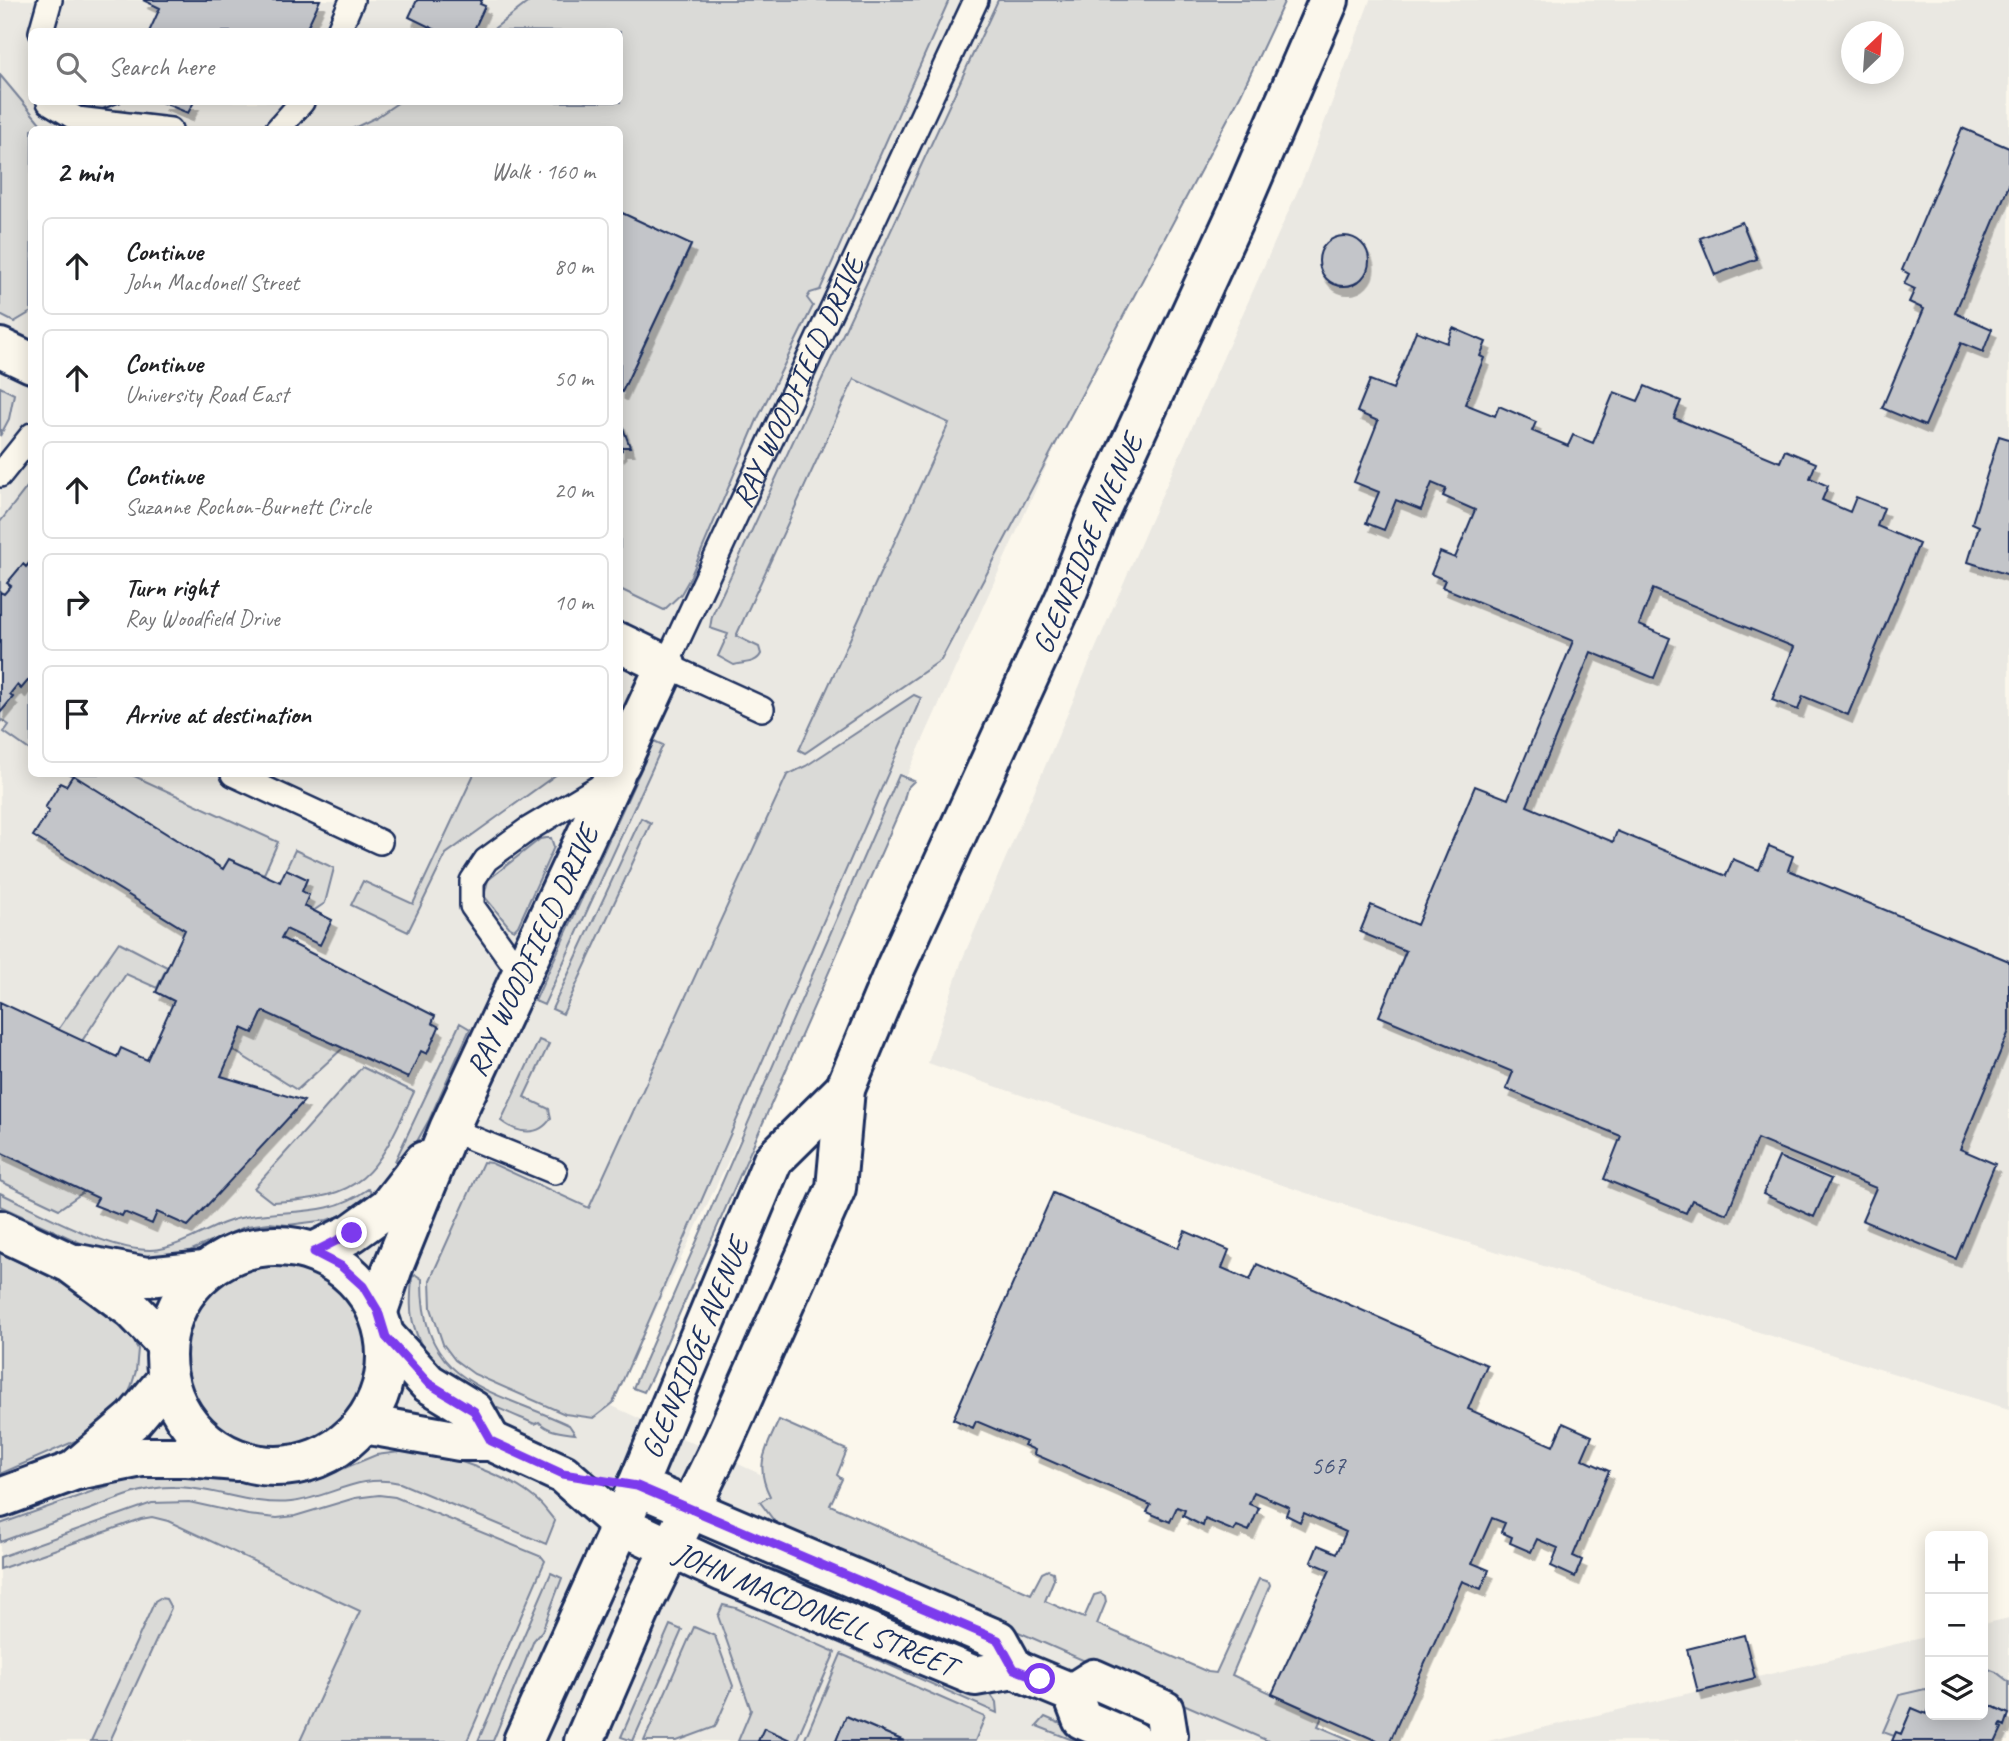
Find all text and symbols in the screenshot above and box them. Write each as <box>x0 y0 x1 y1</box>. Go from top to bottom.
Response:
north arrow <box>1841 21 1904 84</box>
search box <box>28 28 623 105</box>
icon: search <box>52 48 90 86</box>
text: Search here <box>108 50 214 83</box>
text: 2 min <box>56 153 113 191</box>
text: Walk · 160 m <box>491 157 595 186</box>
text: Continue <box>125 235 203 268</box>
icon: ahead <box>58 247 96 285</box>
street label: RAY WOODFIELD DRIVE <box>723 247 874 513</box>
text: 80 m <box>554 252 593 281</box>
text: John Macdonell Street <box>125 268 299 297</box>
text: Continue <box>125 347 203 380</box>
icon: ahead <box>58 359 96 397</box>
text: 50 m <box>554 364 593 393</box>
text: University Road East <box>125 380 288 409</box>
street label: GLENRIDGE AVENUE <box>1023 424 1153 660</box>
text: Continue <box>125 459 203 492</box>
icon: ahead <box>58 471 96 509</box>
text: 20 m <box>554 476 593 505</box>
text: Suzanne Rochon-Burnett Circle <box>125 492 371 521</box>
text: Turn right <box>125 571 216 604</box>
icon: right <box>58 583 96 621</box>
text: 10 m <box>554 588 593 617</box>
text: Ray Woodfield Drive <box>125 604 279 633</box>
icon: arrive <box>58 695 96 733</box>
text: Arrive at destination <box>125 698 311 731</box>
street label: RAY WOODFIELD DRIVE <box>457 816 609 1082</box>
route end <box>336 1217 367 1248</box>
street label: GLENRIDGE AVENUE <box>632 1228 759 1464</box>
house number: 567 <box>1310 1449 1347 1482</box>
map controls <box>1925 1531 1988 1720</box>
button: + <box>1925 1531 1988 1594</box>
street label: JOHN MACDONELL STREET <box>667 1533 968 1688</box>
button: − <box>1925 1594 1988 1657</box>
button: layers <box>1925 1657 1988 1720</box>
route start <box>1024 1663 1055 1694</box>

